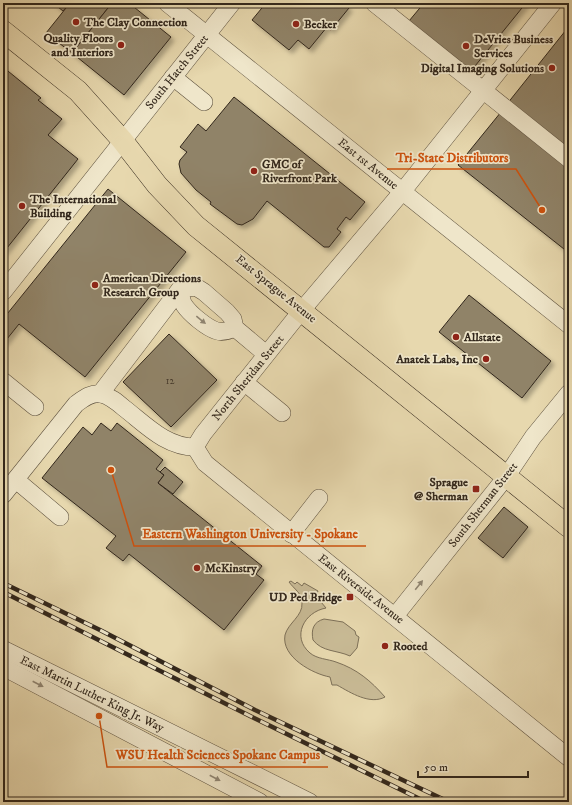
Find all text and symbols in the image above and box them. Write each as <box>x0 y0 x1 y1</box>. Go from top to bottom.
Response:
place label: The Clay Connection <box>83 15 188 30</box>
marker: The Clay Connection <box>71 17 81 27</box>
place label: Becker <box>304 17 338 32</box>
marker: Becker <box>291 19 301 29</box>
place label: Quality Floors and Interiors <box>43 31 113 60</box>
street label: South Hatch Street <box>142 31 212 112</box>
place label: DeVries Business Services <box>474 32 553 61</box>
marker: Quality Floors and Interiors <box>116 40 126 50</box>
marker: DeVries Business Services <box>461 41 471 51</box>
place label: Digital Imaging Solutions <box>421 61 544 76</box>
marker: Digital Imaging Solutions <box>547 63 557 73</box>
street label: East 1st Avenue <box>335 135 401 193</box>
callout: Tri-State Distributors <box>387 144 516 169</box>
text: Tri-State Distributors <box>395 150 509 166</box>
place label: GMC of Riverfront Park <box>262 157 338 186</box>
marker: GMC of Riverfront Park <box>249 166 259 176</box>
place label: The International Building <box>29 192 117 221</box>
marker: The International Building <box>17 201 27 211</box>
street label: East Sprague Avenue <box>233 252 319 326</box>
place label: American Directions Research Group <box>102 271 201 300</box>
marker: American Directions Research Group <box>90 280 100 290</box>
one-way arrow <box>195 316 206 325</box>
place label: Allstate <box>463 330 501 345</box>
street label: North Sheridan Street <box>209 332 287 424</box>
marker: Allstate <box>451 332 461 342</box>
place label: Anatek Labs, Inc <box>395 352 479 367</box>
marker: Anatek Labs, Inc <box>481 354 491 364</box>
house number: 12 <box>166 375 174 387</box>
street label: South Sherman Street <box>445 459 521 551</box>
place label: Sprague @ Sherman <box>414 475 469 504</box>
marker: Sprague @ Sherman <box>471 484 481 494</box>
callout: Eastern Washington University - Spokane <box>134 521 366 546</box>
text: Eastern Washington University - Spokane <box>142 526 358 543</box>
street label: East Riverside Avenue <box>315 551 407 627</box>
place label: McKinstry <box>205 561 257 576</box>
marker: McKinstry <box>192 563 202 573</box>
one-way arrow <box>415 580 424 591</box>
place label: UD Ped Bridge <box>269 590 342 605</box>
marker: UD Ped Bridge <box>345 592 355 602</box>
place label: Rooted <box>393 639 428 654</box>
marker: Rooted <box>380 641 390 651</box>
street label: East Martin Luther King Jr. Way <box>18 653 167 736</box>
one-way arrow <box>32 681 44 687</box>
callout: WSU Health Sciences Spokane Campus <box>107 742 328 767</box>
text: WSU Health Sciences Spokane Campus <box>115 747 321 764</box>
scale bar <box>418 753 528 779</box>
text: 50 m <box>424 760 448 775</box>
one-way arrow <box>209 774 220 781</box>

